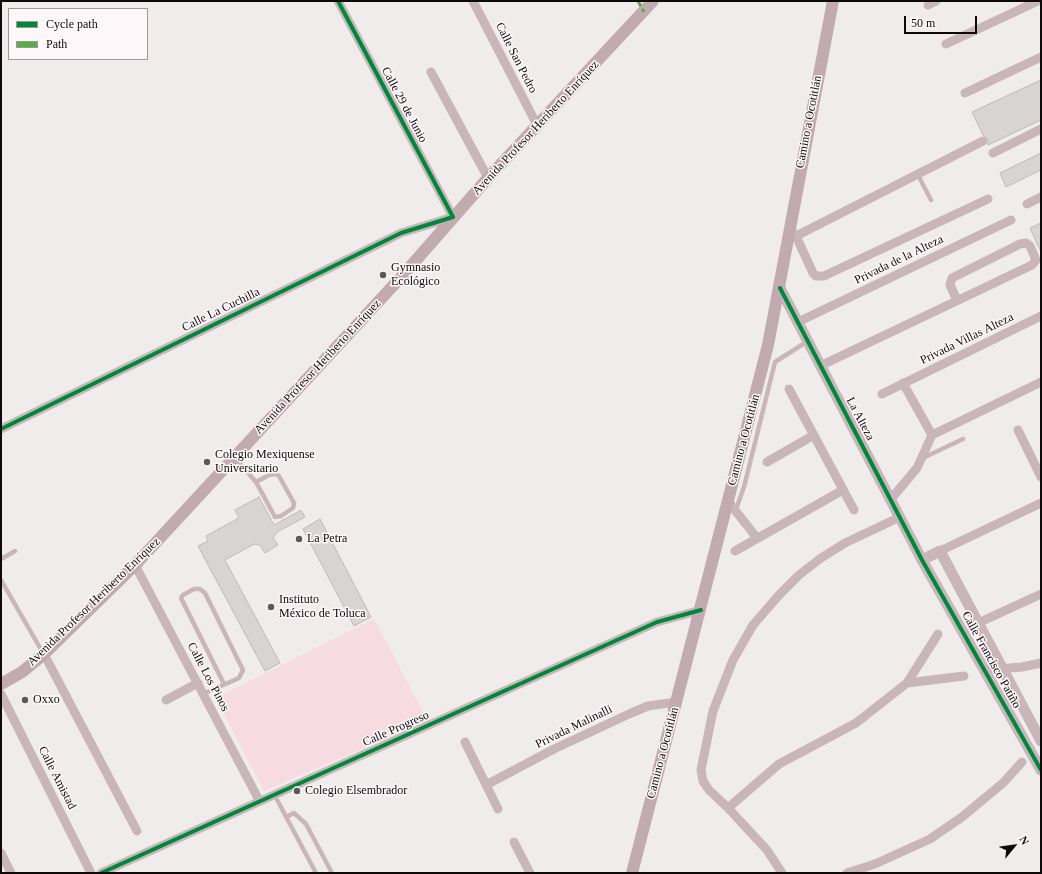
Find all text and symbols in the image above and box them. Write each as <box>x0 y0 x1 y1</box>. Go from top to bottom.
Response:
legend <box>8 8 148 60</box>
scale bar <box>906 8 979 34</box>
text: 50 m <box>911 16 935 30</box>
text: Cycle path <box>46 17 98 31</box>
street label: Calle San Pedro <box>492 20 540 96</box>
text: Path <box>46 37 67 51</box>
street label: Avenida Profesor Heriberto Enríquez <box>470 58 602 198</box>
street label: Calle 29 de Junio <box>378 65 430 145</box>
street label: Camino a Ocotitlán <box>793 75 825 169</box>
street label: Privada de la Alteza <box>852 232 946 288</box>
place label: Gymnasio Ecológico <box>391 261 440 289</box>
marker: Gymnasio Ecológico <box>378 270 388 280</box>
street label: Calle La Cuchilla <box>180 285 262 335</box>
street label: Avenida Profesor Heriberto Enríquez <box>252 297 384 437</box>
street label: Privada Villas Alteza <box>918 310 1016 368</box>
street label: Camino a Ocotitlán <box>725 393 763 487</box>
street label: La Alteza <box>843 395 877 443</box>
place label: Colegio Mexiquense Universitario <box>215 448 315 476</box>
marker: Colegio Mexiquense Universitario <box>202 457 212 467</box>
place label: La Petra <box>307 532 347 546</box>
marker: La Petra <box>294 534 304 544</box>
street label: Avenida Profesor Heriberto Enríquez <box>25 535 163 669</box>
place label: Instituto México de Toluca <box>279 593 365 621</box>
marker: Instituto México de Toluca <box>266 602 276 612</box>
street label: Calle Francisco Patiño <box>958 609 1024 711</box>
street label: Calle Los Pinos <box>184 640 232 714</box>
place label: Oxxo <box>33 693 60 707</box>
marker: Oxxo <box>20 695 30 705</box>
street label: Privada Malinalli <box>533 702 615 752</box>
street label: Camino a Ocotitlán <box>644 706 682 800</box>
street label: Calle Progreso <box>361 708 431 750</box>
street label: Calle Amistad <box>35 744 79 812</box>
place label: Colegio Elsembrador <box>305 784 407 798</box>
marker: Colegio Elsembrador <box>292 786 302 796</box>
north arrow <box>994 826 1034 866</box>
text: N <box>1017 834 1032 847</box>

